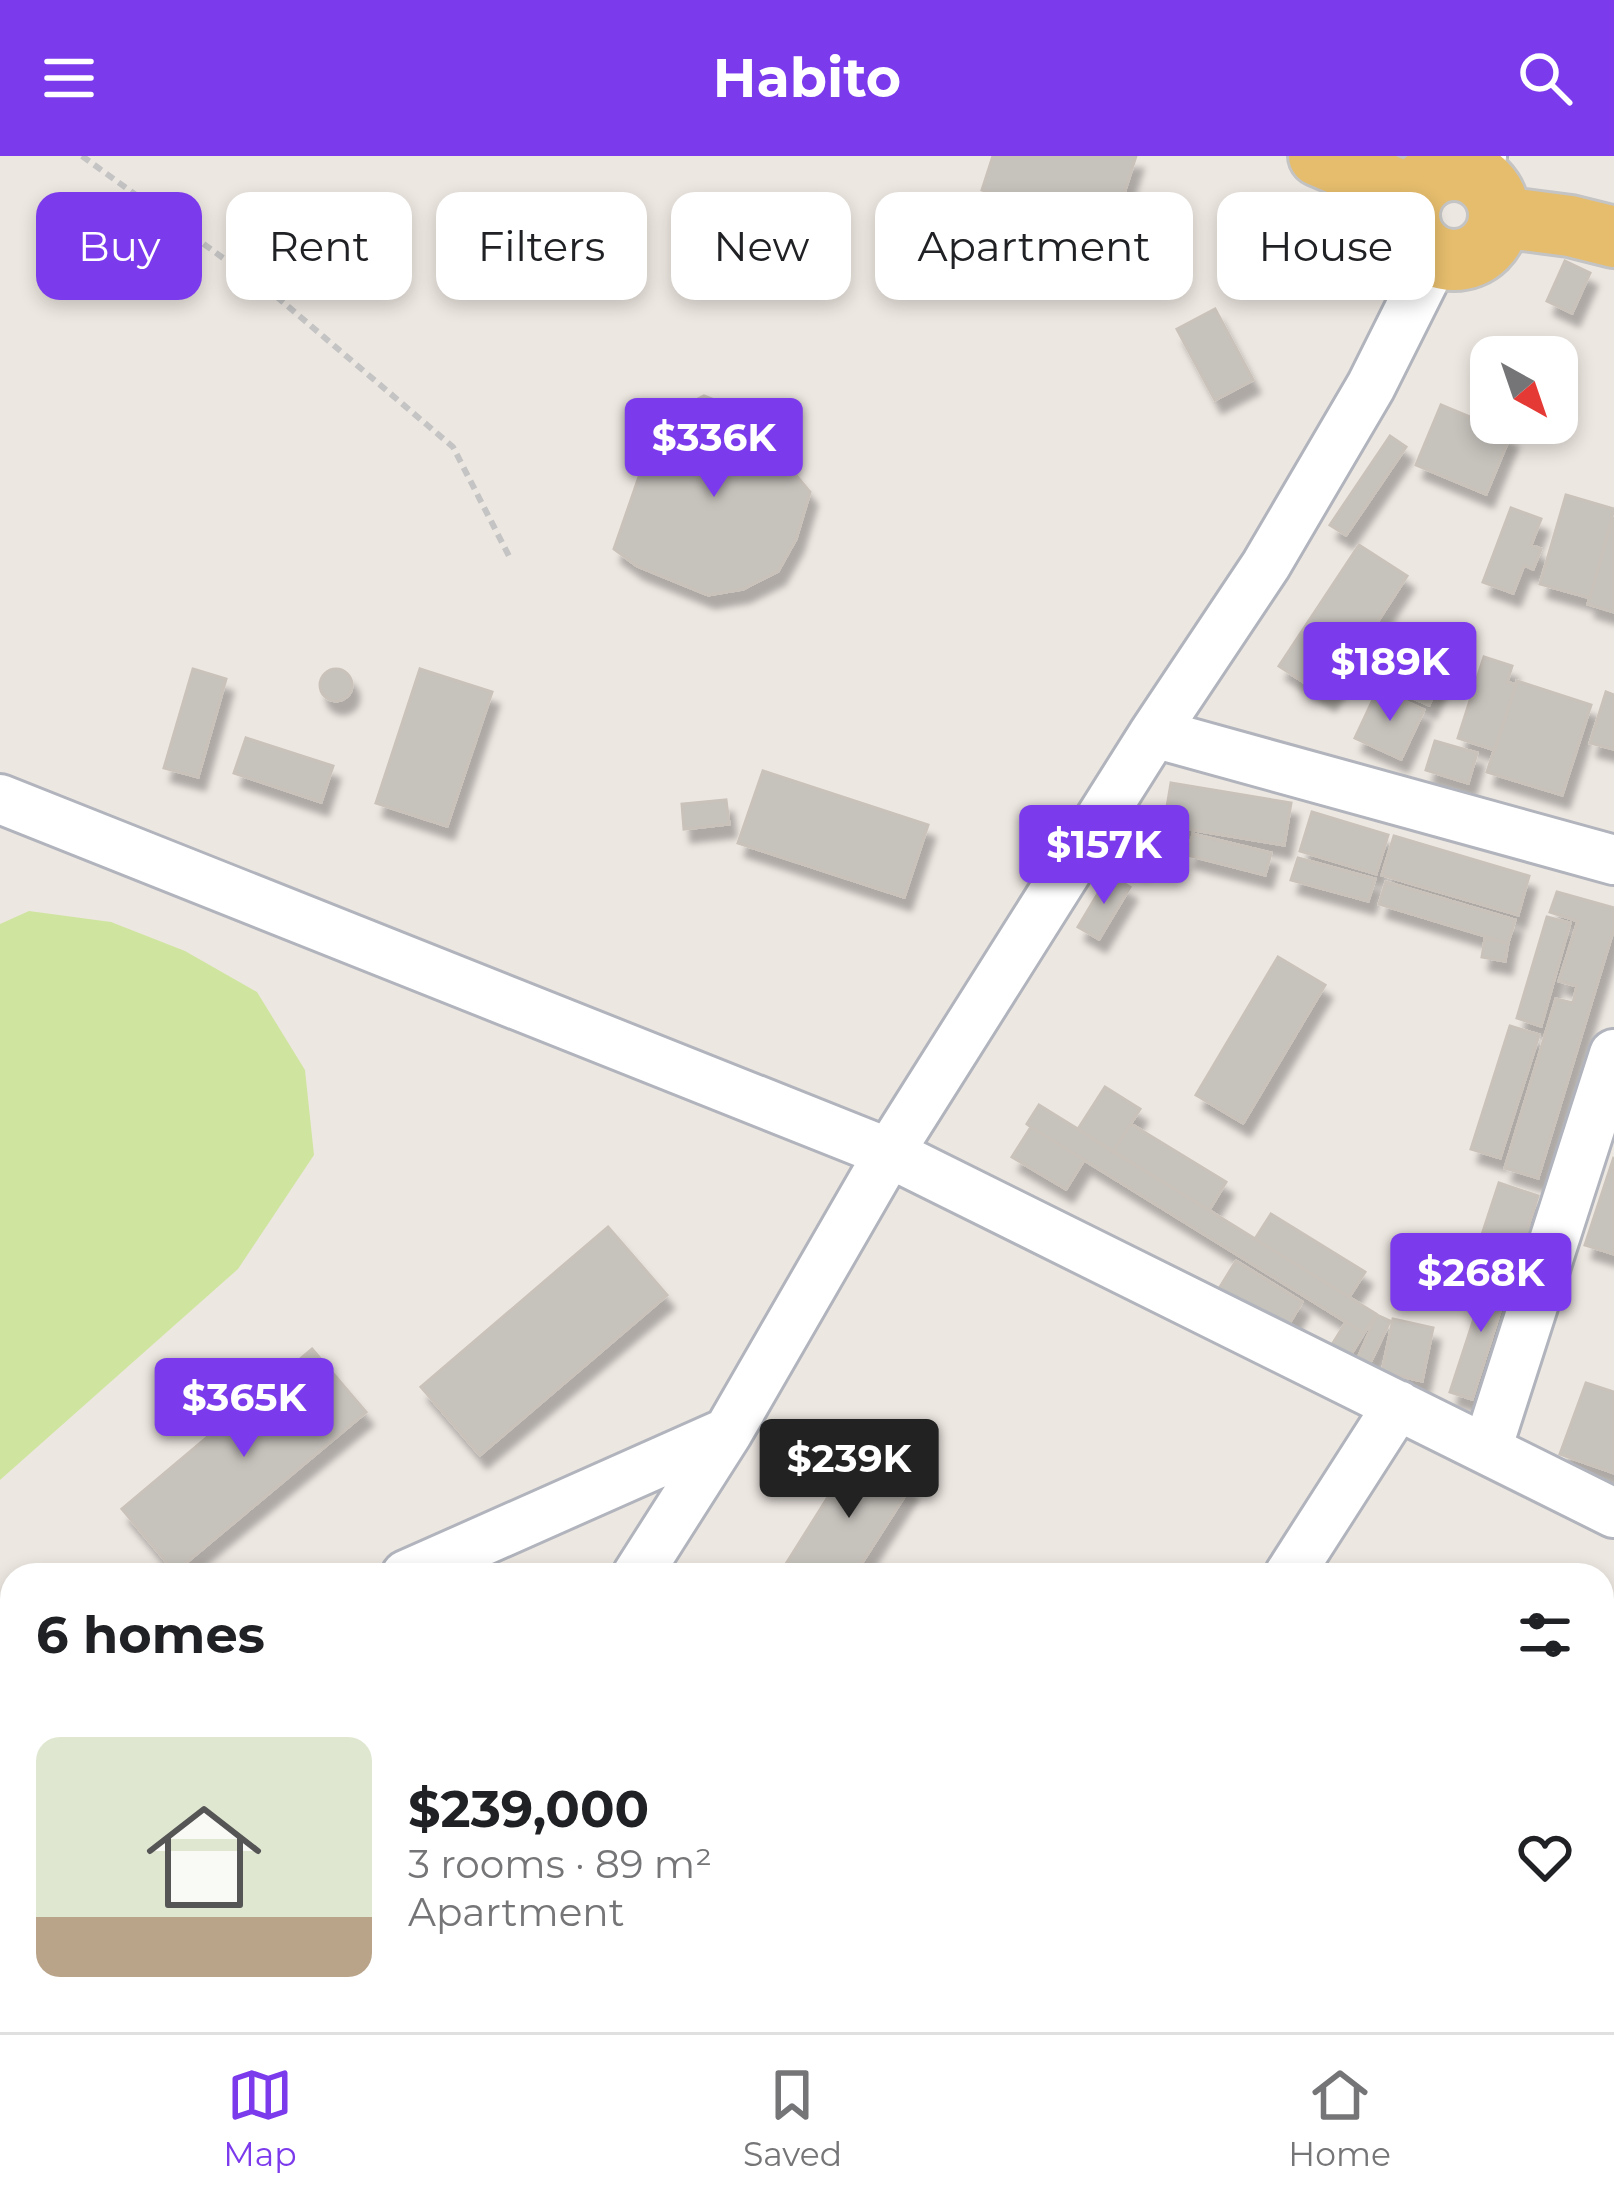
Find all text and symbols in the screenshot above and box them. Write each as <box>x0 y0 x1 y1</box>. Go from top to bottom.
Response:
icon: menu <box>36 45 102 111</box>
text: Habito <box>713 45 901 111</box>
icon: search <box>1512 45 1578 111</box>
chip: Buy <box>36 192 202 300</box>
chip: Rent <box>226 192 412 300</box>
chip: Filters <box>436 192 647 300</box>
chip: New <box>671 192 851 300</box>
chip: Apartment <box>875 192 1193 300</box>
chip: House <box>1217 192 1435 300</box>
north arrow <box>1470 336 1578 444</box>
map controls <box>1470 336 1578 444</box>
pin: $336K <box>630 398 798 500</box>
text: $336K <box>652 413 776 461</box>
pin: $189K <box>1306 622 1474 724</box>
text: $189K <box>1330 637 1450 685</box>
pin: $157K <box>1020 805 1188 907</box>
text: $157K <box>1046 820 1162 868</box>
pin: $268K <box>1397 1233 1565 1335</box>
text: $268K <box>1417 1248 1545 1296</box>
pin: $365K <box>160 1358 328 1460</box>
text: $365K <box>182 1373 306 1421</box>
pin: $239K <box>765 1419 933 1521</box>
text: $239K <box>787 1434 911 1482</box>
icon: filters <box>1512 1602 1578 1668</box>
text: 6 homes <box>36 1604 265 1666</box>
text: $239,000 <box>408 1778 649 1840</box>
icon: home <box>132 1785 276 1929</box>
icon: heart <box>1512 1824 1578 1890</box>
text: 3 rooms · 89 m² <box>408 1840 712 1888</box>
text: Apartment <box>408 1888 624 1936</box>
tab: Map <box>223 2062 297 2174</box>
tab: Saved <box>743 2062 842 2174</box>
tab: Home <box>1288 2062 1391 2174</box>

